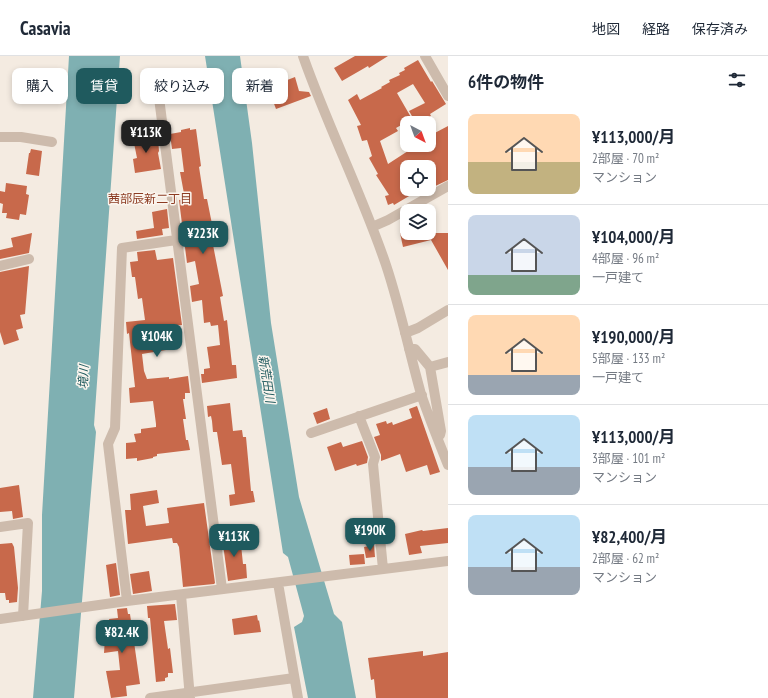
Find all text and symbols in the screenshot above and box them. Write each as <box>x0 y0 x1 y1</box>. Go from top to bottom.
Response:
text: Casavia <box>20 16 71 40</box>
text: 地図 <box>592 20 620 38</box>
text: 経路 <box>642 20 670 38</box>
text: 保存済み <box>692 20 748 38</box>
chip: 購入 <box>12 68 68 104</box>
chip: 賃貸 <box>76 68 132 104</box>
chip: 絞り込み <box>140 68 224 104</box>
chip: 新着 <box>232 68 288 104</box>
icon: filters <box>726 69 748 91</box>
text: 6件の物件 <box>468 71 544 93</box>
north arrow <box>400 116 436 152</box>
map controls <box>400 116 436 240</box>
pin: ¥113K <box>118 120 174 154</box>
text: ¥113K <box>130 124 162 141</box>
text: ¥113,000/月 <box>592 126 676 148</box>
icon: home <box>500 130 548 178</box>
text: 2部屋 · 70 m² <box>592 150 659 167</box>
button: locate <box>400 160 436 196</box>
text: マンション <box>592 169 657 186</box>
district label: 茜部辰新二丁目 <box>108 191 192 206</box>
button: layers <box>400 204 436 240</box>
pin: ¥223K <box>175 221 231 255</box>
text: ¥223K <box>187 225 219 242</box>
text: ¥104,000/月 <box>592 226 676 248</box>
icon: home <box>500 231 548 279</box>
text: 4部屋 · 96 m² <box>592 250 659 267</box>
text: 一戸建て <box>592 269 644 286</box>
pin: ¥104K <box>129 324 185 358</box>
text: ¥190,000/月 <box>592 326 676 348</box>
text: ¥104K <box>141 328 173 345</box>
icon: home <box>500 331 548 379</box>
text: 5部屋 · 133 m² <box>592 350 665 367</box>
water label: 新荒田川 <box>256 354 278 406</box>
water label: 境川 <box>75 363 91 390</box>
text: 一戸建て <box>592 369 644 386</box>
text: ¥113,000/月 <box>592 426 676 448</box>
icon: home <box>500 431 548 479</box>
text: 3部屋 · 101 m² <box>592 450 665 467</box>
text: マンション <box>592 469 657 486</box>
pin: ¥190K <box>342 518 398 552</box>
text: ¥190K <box>354 522 386 539</box>
pin: ¥113K <box>206 524 262 558</box>
text: ¥82,400/月 <box>592 526 667 548</box>
text: ¥113K <box>218 528 250 545</box>
icon: home <box>500 531 548 579</box>
text: 2部屋 · 62 m² <box>592 550 659 567</box>
text: マンション <box>592 569 657 586</box>
pin: ¥82.4K <box>89 620 155 654</box>
text: ¥82.4K <box>105 624 139 641</box>

